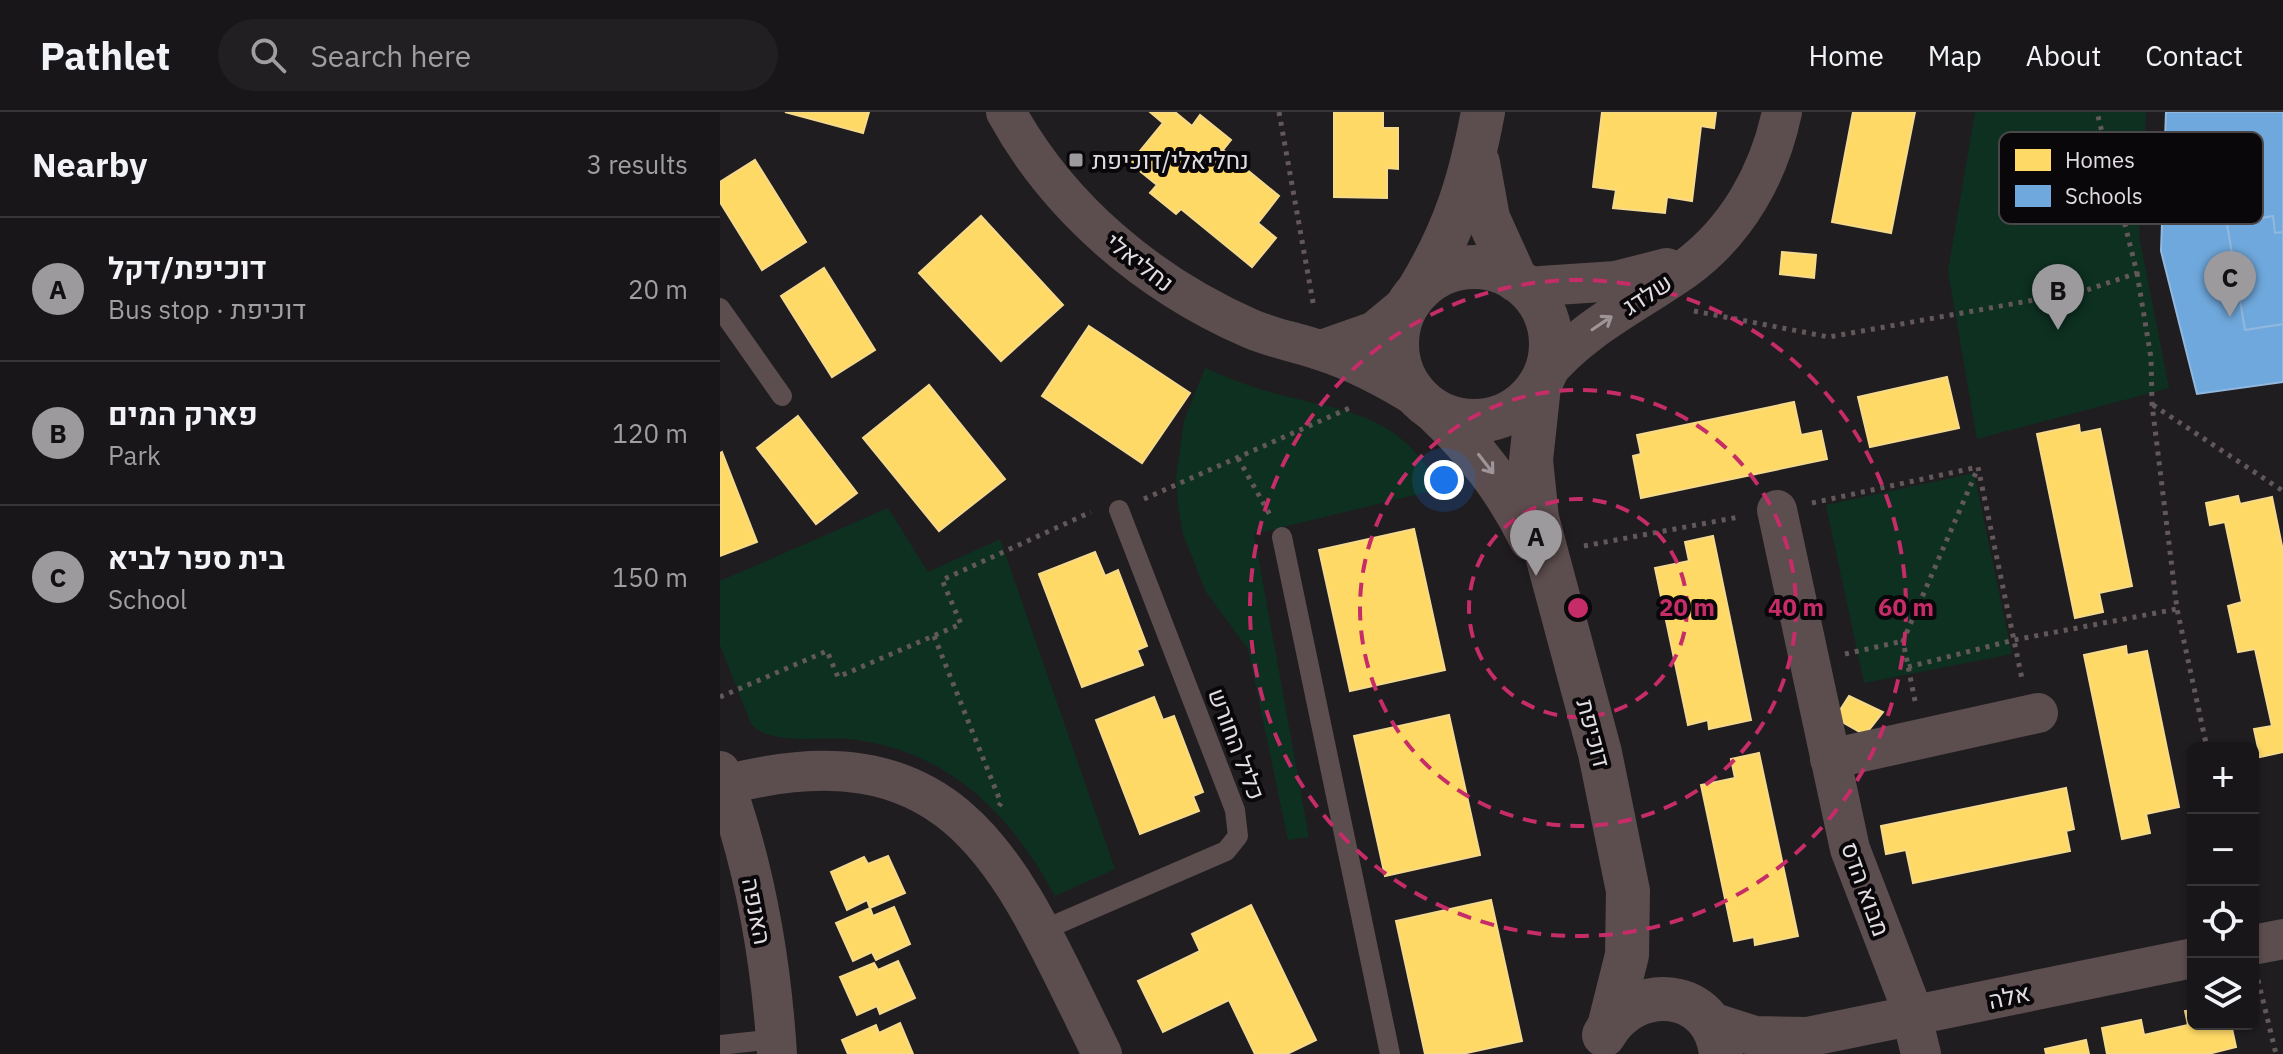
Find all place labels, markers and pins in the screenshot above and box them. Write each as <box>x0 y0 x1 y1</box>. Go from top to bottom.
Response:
place label: נחליאלי/דוכיפת <box>1092 144 1249 176</box>
marker: נחליאלי/דוכיפת <box>1067 151 1085 169</box>
pin: C <box>2204 251 2256 317</box>
pin: B <box>2032 264 2084 330</box>
pin: A <box>1510 510 1562 576</box>
centre of rings <box>1564 594 1592 622</box>

